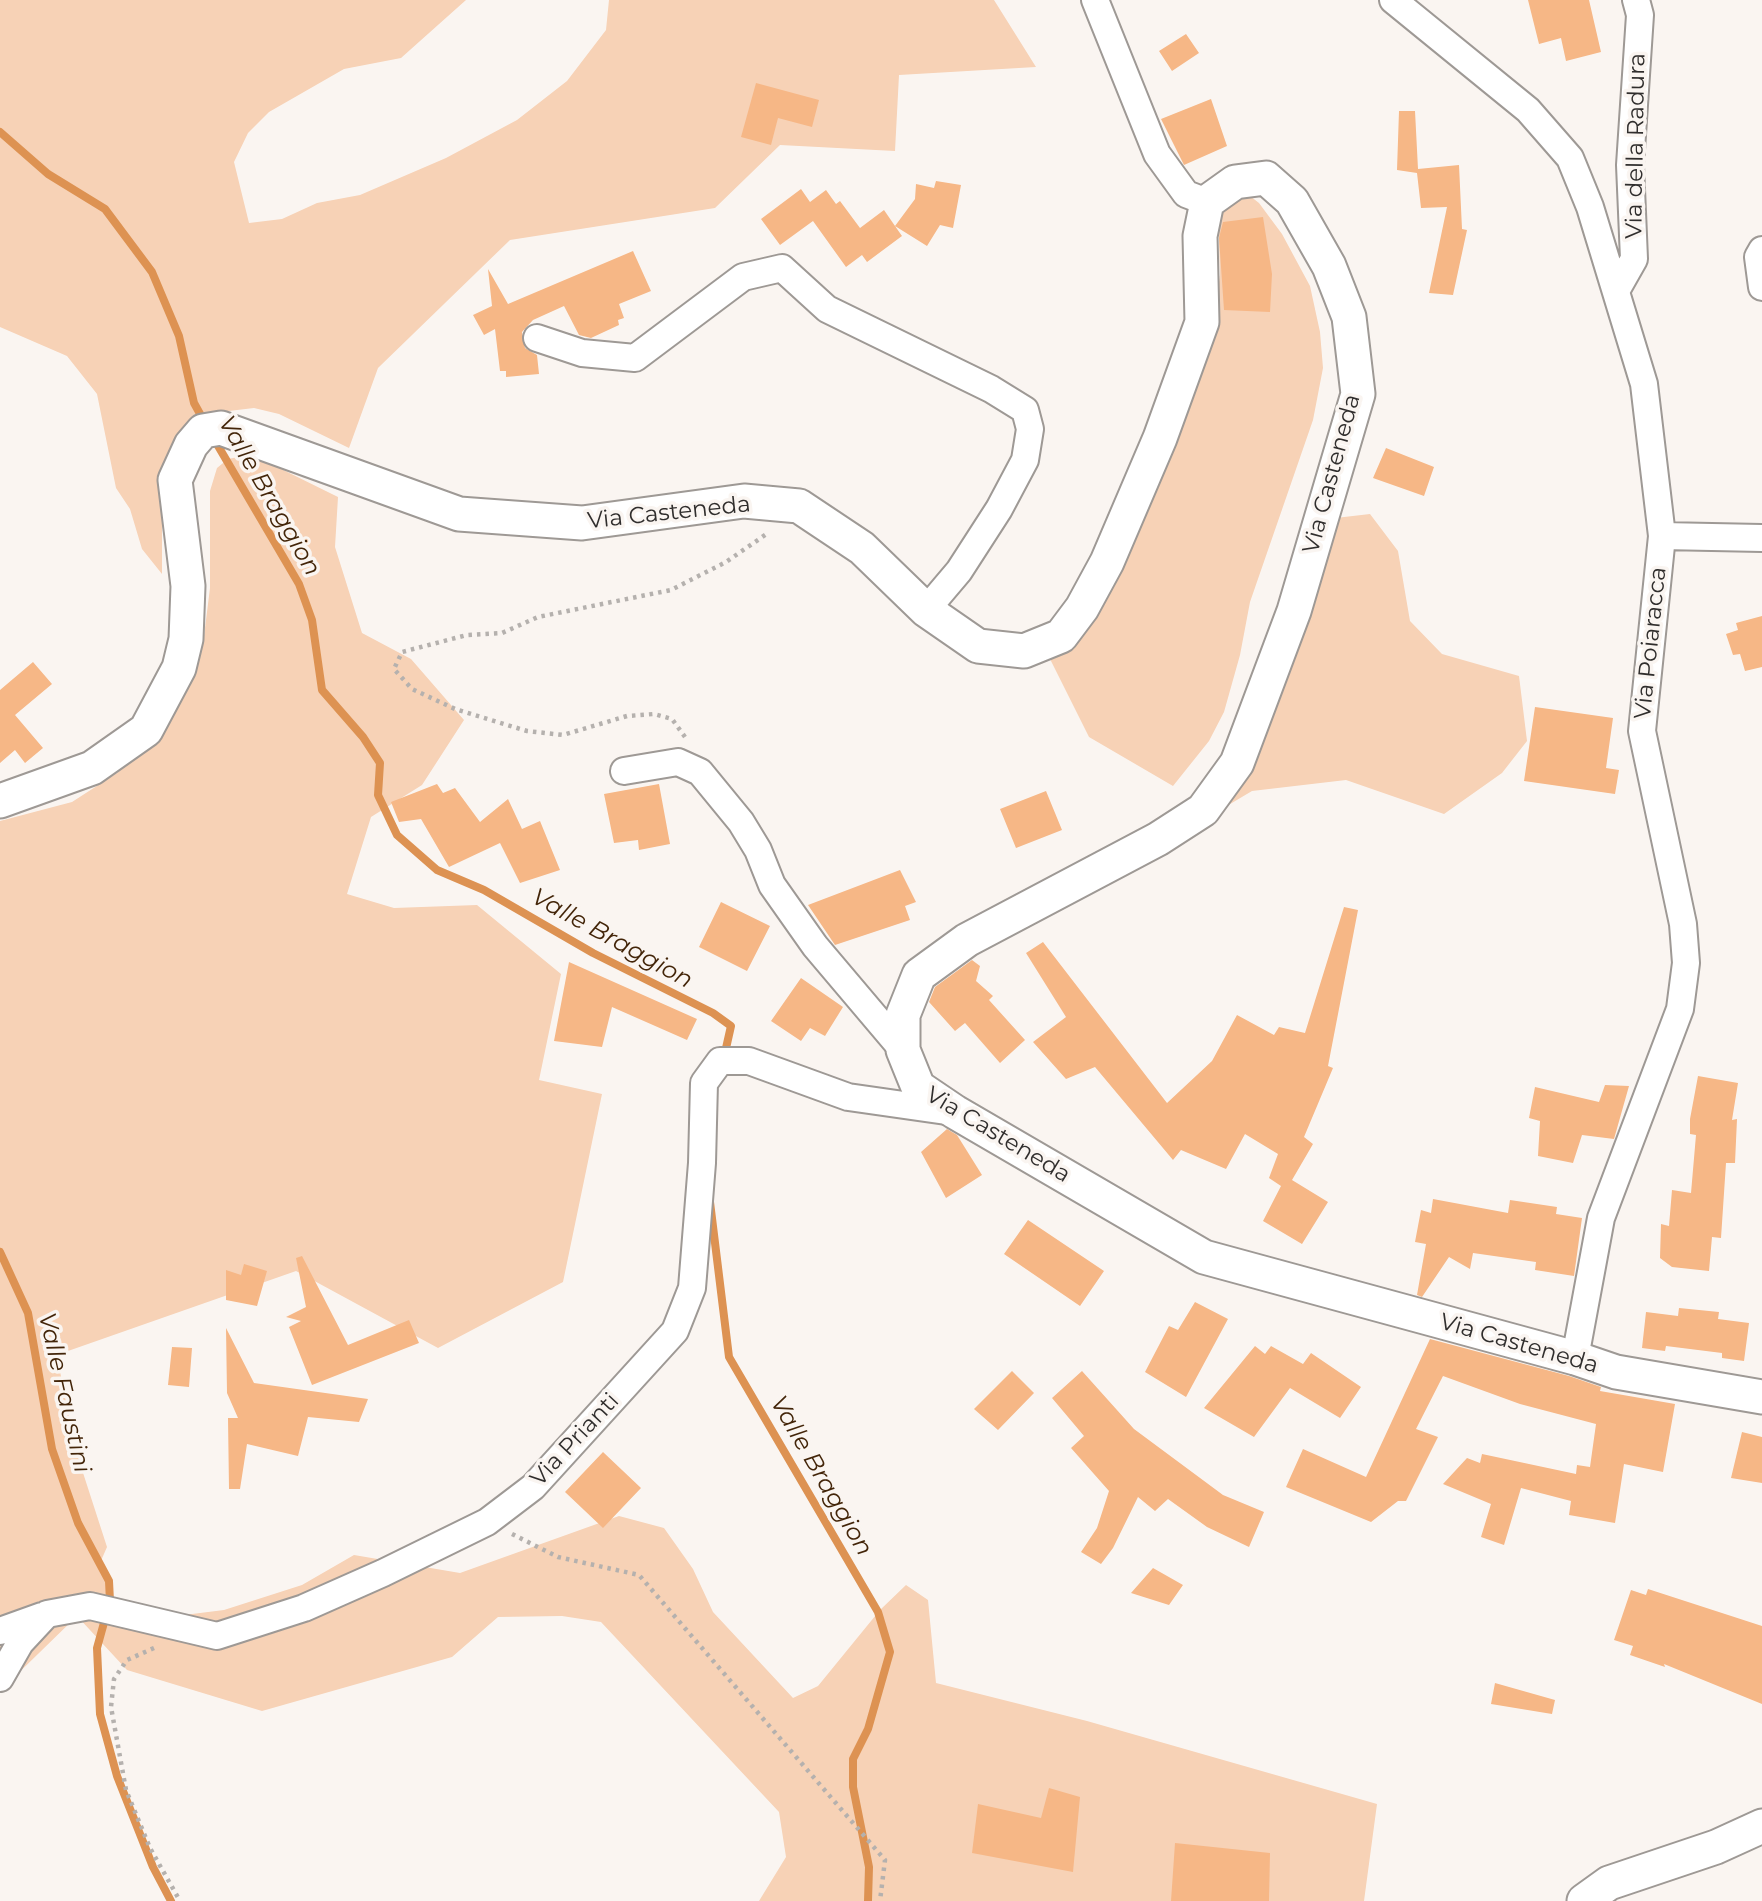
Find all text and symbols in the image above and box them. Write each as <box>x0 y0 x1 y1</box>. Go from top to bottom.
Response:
street label: Via della Radura <box>1621 53 1651 239</box>
street label: Via Casteneda <box>1297 391 1367 557</box>
water label: Valle Braggion <box>212 411 326 581</box>
street label: Via Casteneda <box>586 491 752 535</box>
street label: Via Poiaracca <box>1629 566 1673 720</box>
water label: Valle Braggion <box>526 883 698 995</box>
street label: Via Casteneda <box>921 1081 1075 1189</box>
street label: Via Casteneda <box>1436 1308 1602 1380</box>
water label: Valle Faustini <box>32 1310 96 1476</box>
street label: Via Prianti <box>525 1388 625 1492</box>
water label: Valle Braggion <box>764 1391 878 1561</box>

